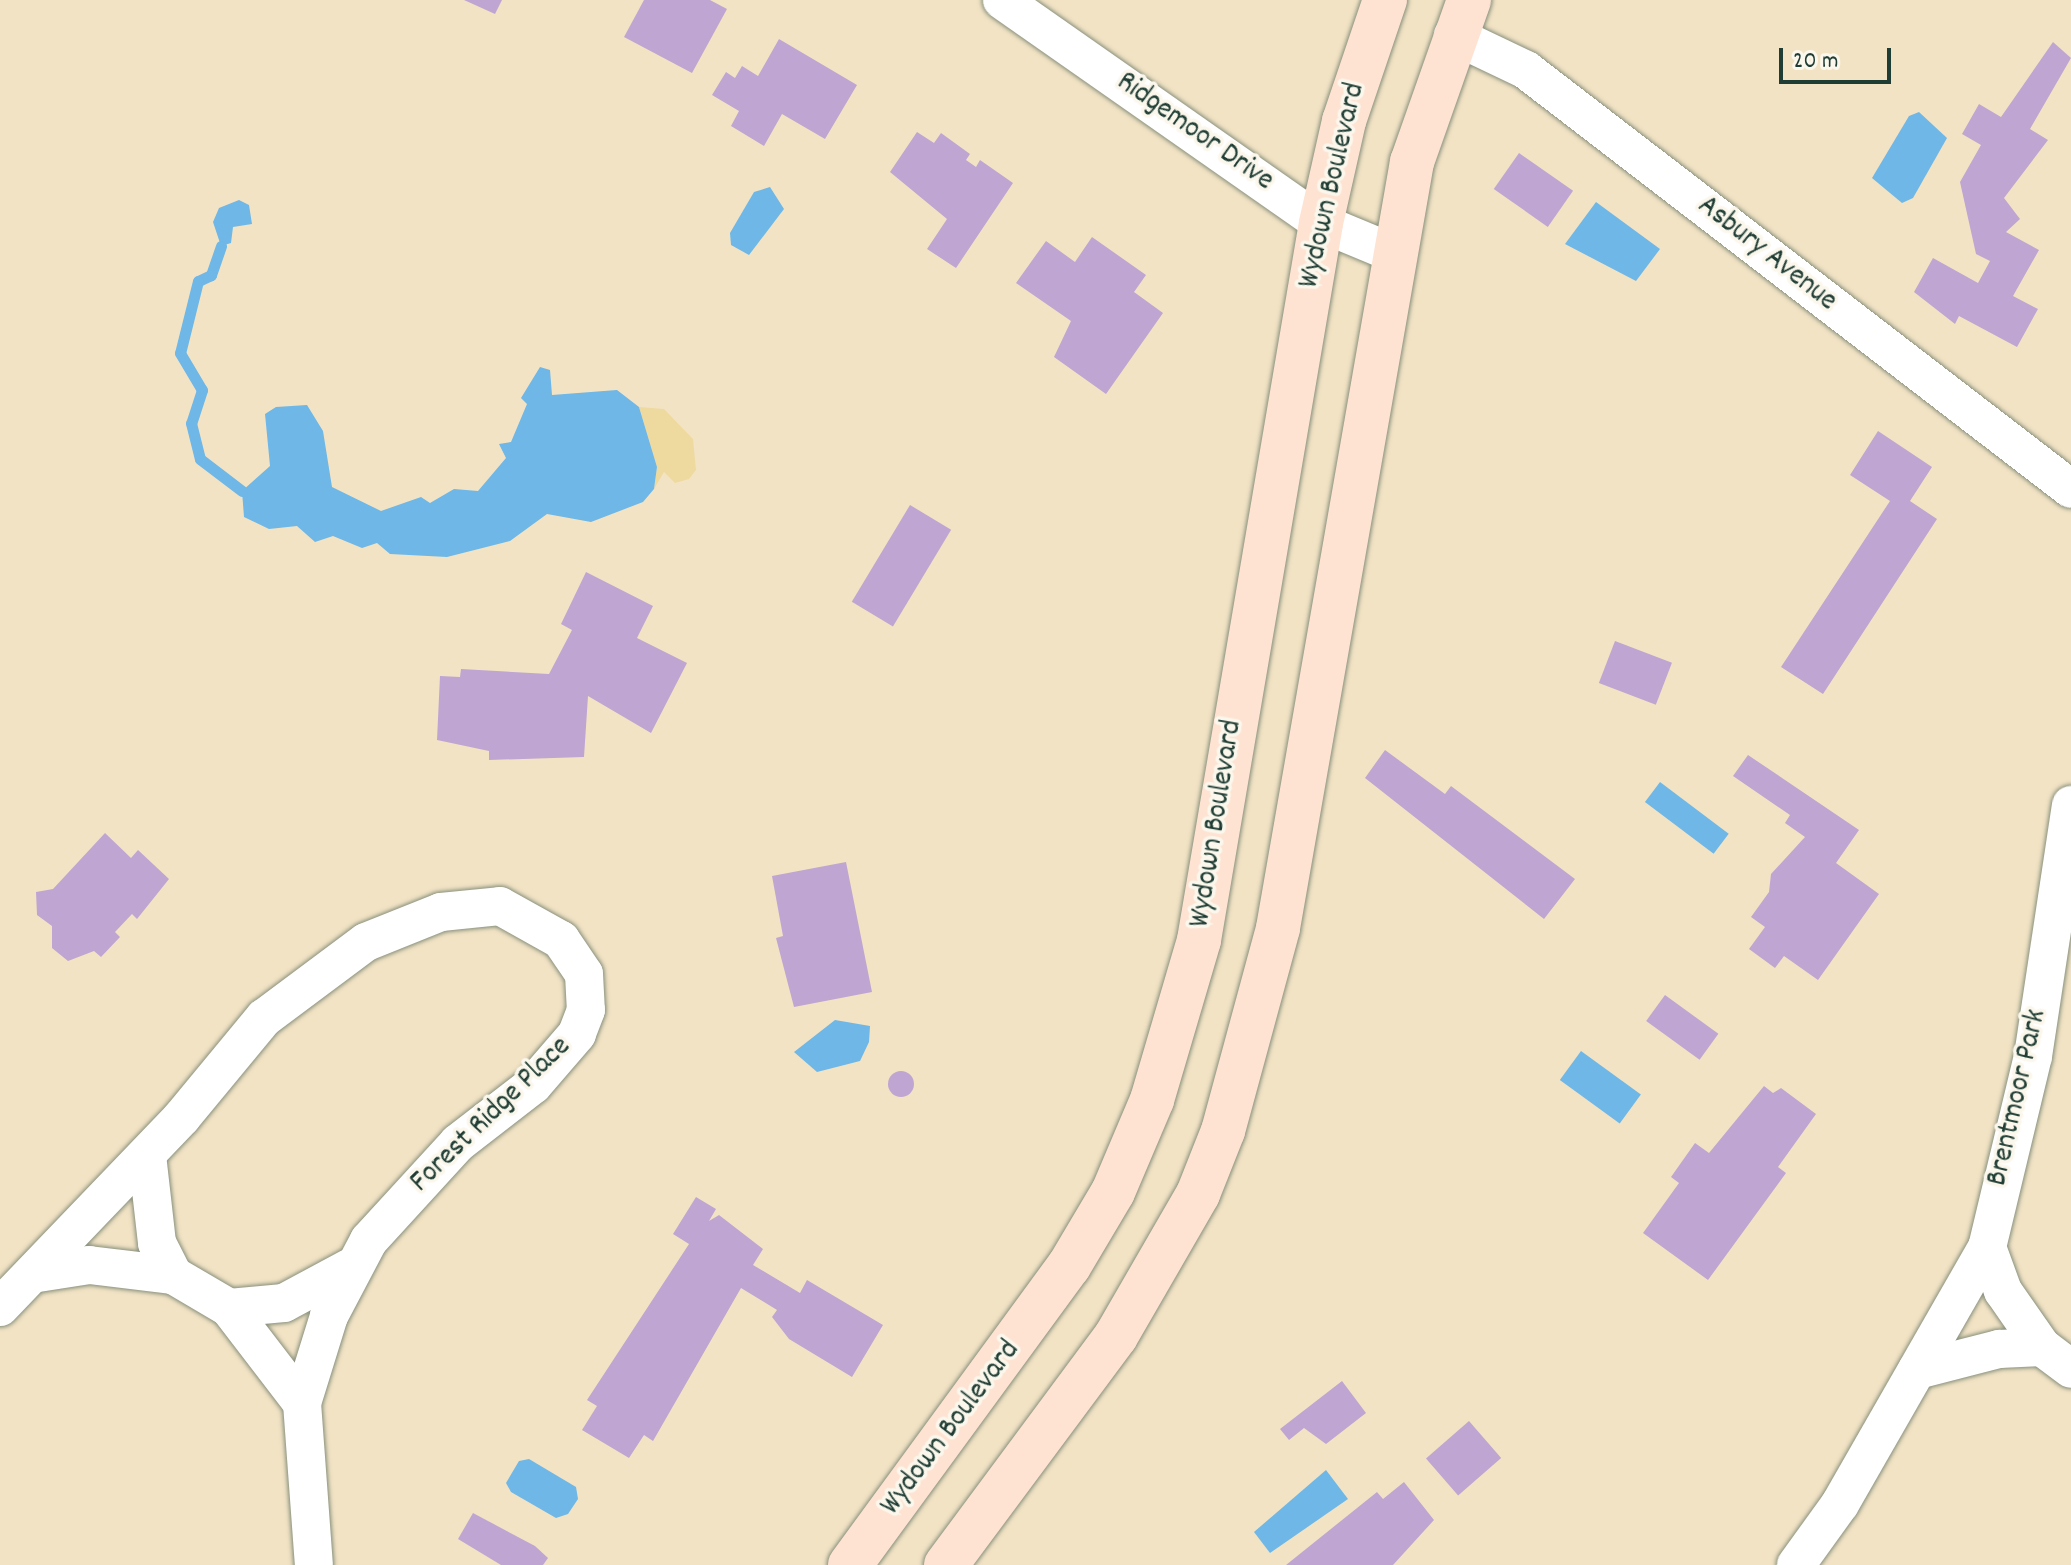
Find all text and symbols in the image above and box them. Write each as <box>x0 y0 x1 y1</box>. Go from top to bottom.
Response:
scale bar <box>1783 32 1895 82</box>
text: 20 m <box>1793 45 1839 79</box>
street label: Ridgemoor Drive <box>1108 66 1280 200</box>
street label: Wydown Boulevard <box>1293 80 1375 292</box>
street label: Asbury Avenue <box>1689 189 1843 321</box>
street label: Wydown Boulevard <box>1184 718 1252 930</box>
street label: Brentmoor Park <box>1981 1006 2057 1190</box>
street label: Forest Ridge Place <box>404 1030 580 1202</box>
street label: Wydown Boulevard <box>875 1335 1029 1523</box>

